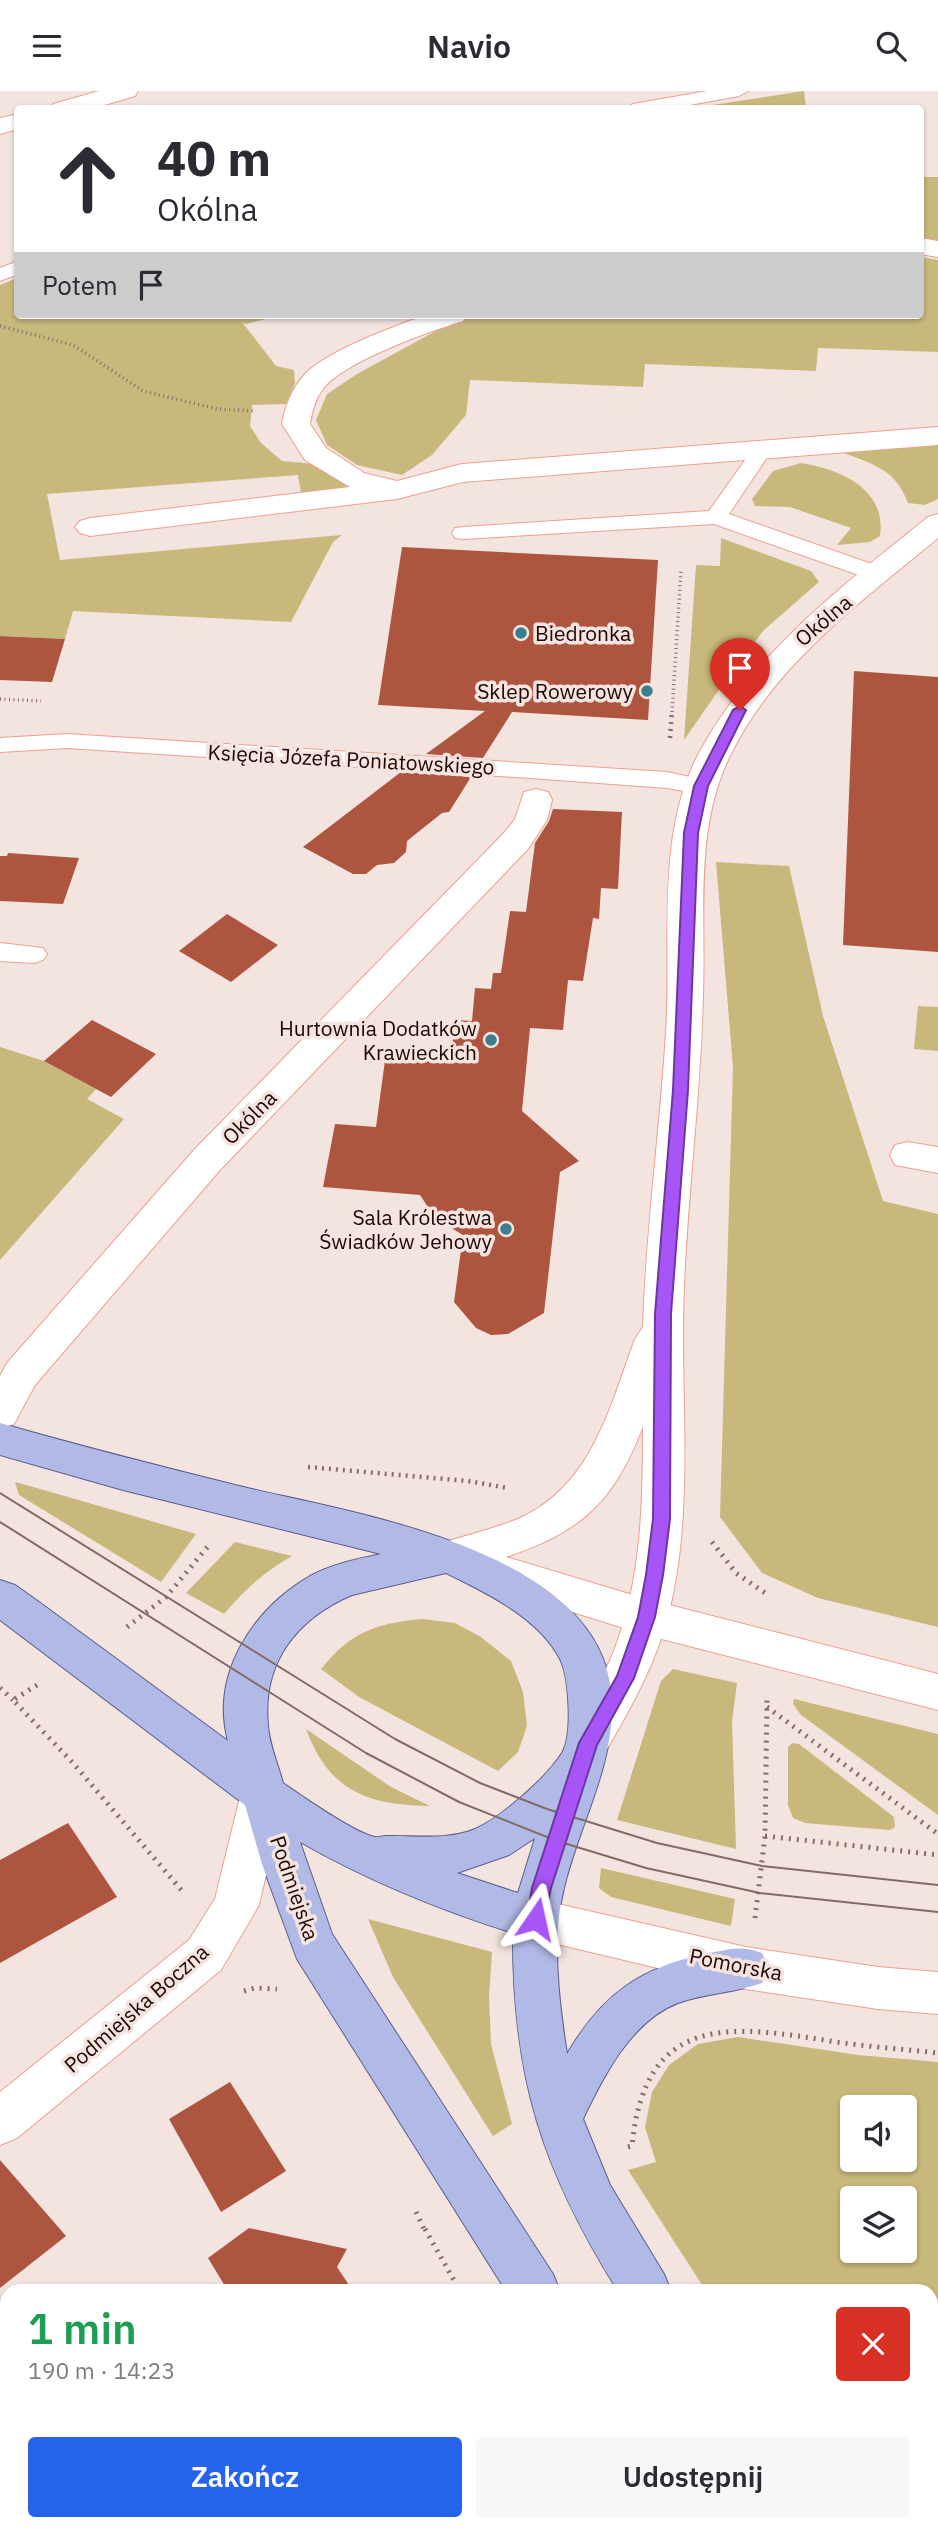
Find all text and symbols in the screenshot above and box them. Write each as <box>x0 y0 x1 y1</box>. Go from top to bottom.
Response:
text: Navio <box>427 25 511 67</box>
icon: menu <box>28 27 66 65</box>
icon: search <box>872 27 910 65</box>
text: 40 m <box>157 126 271 189</box>
icon: ahead <box>42 133 133 224</box>
text: Okólna <box>157 188 258 230</box>
icon: arrive <box>132 266 170 304</box>
text: Potem <box>42 268 118 302</box>
street label: Okólna <box>789 588 857 652</box>
place label: Biedronka <box>535 619 631 647</box>
marker: Biedronka <box>513 625 529 641</box>
pin <box>710 638 770 710</box>
icon: arrive <box>721 649 759 687</box>
place label: Sklep Rowerowy <box>477 677 634 705</box>
marker: Sklep Rowerowy <box>639 683 655 699</box>
street label: Księcia Józefa Poniatowskiego <box>207 738 495 780</box>
place label: Hurtownia Dodatków Krawieckich <box>279 1014 477 1066</box>
marker: Hurtownia Dodatków Krawieckich <box>483 1032 499 1048</box>
street label: Okólna <box>216 1084 282 1150</box>
place label: Sala Królestwa Świadków Jehowy <box>319 1203 493 1255</box>
marker: Sala Królestwa Świadków Jehowy <box>498 1221 514 1237</box>
street label: Podmiejska <box>264 1832 326 1944</box>
position arrow <box>499 1882 573 1956</box>
street label: Podmiejska Boczna <box>58 1937 214 2079</box>
street label: Pomorska <box>687 1941 785 1987</box>
map controls <box>840 2095 917 2263</box>
button: sound <box>840 2095 917 2172</box>
button: layers <box>840 2186 917 2263</box>
text: 1 min <box>28 2301 137 2356</box>
button: close <box>836 2307 910 2381</box>
text: 190 m · 14:23 <box>28 2355 175 2385</box>
button: Zakończ <box>28 2437 462 2517</box>
button: Udostępnij <box>476 2437 910 2517</box>

